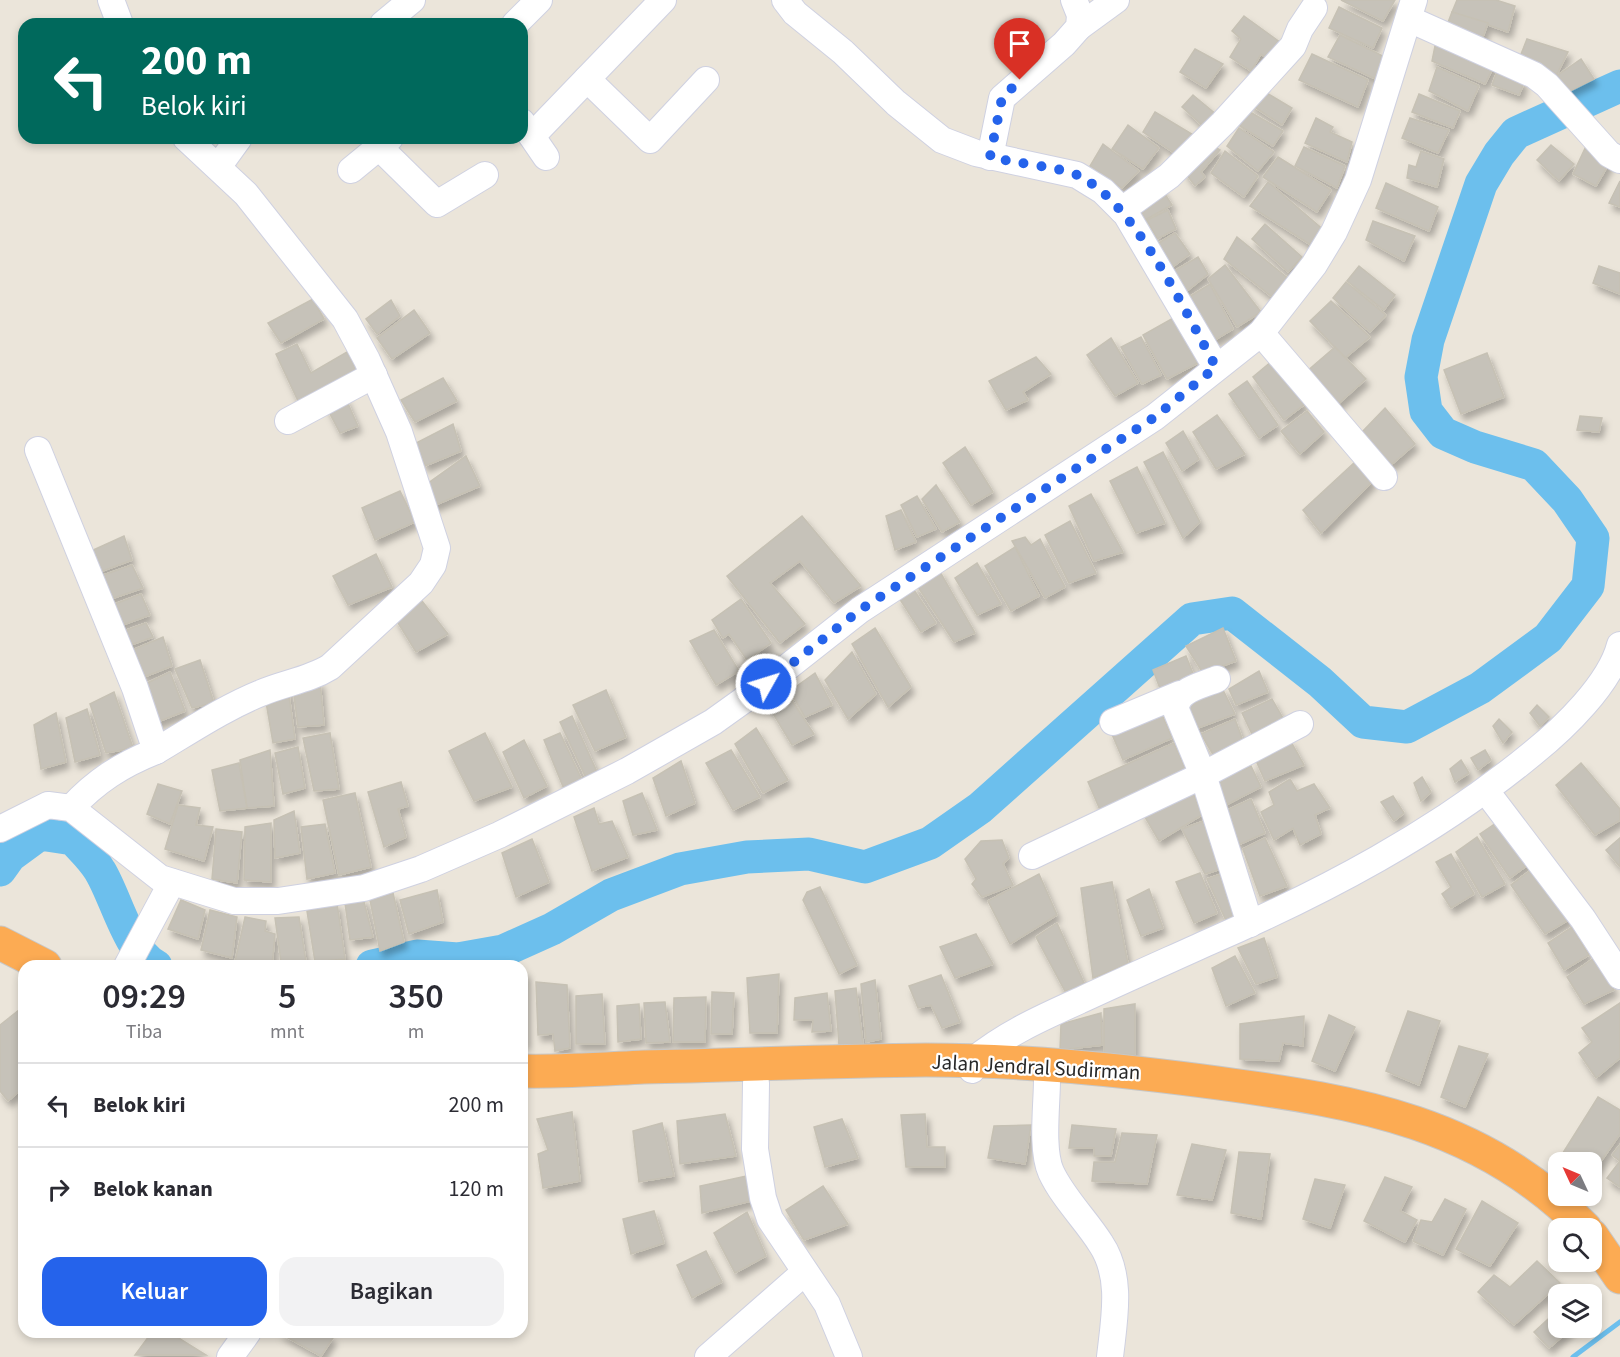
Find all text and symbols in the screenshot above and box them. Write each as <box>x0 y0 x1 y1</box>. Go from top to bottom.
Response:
pin <box>994 18 1045 80</box>
icon: arrive <box>1003 27 1036 60</box>
text: 200 m <box>141 31 252 91</box>
icon: left <box>42 42 120 120</box>
text: Belok kiri <box>141 87 247 126</box>
position arrow <box>734 652 798 716</box>
text: 09:29 <box>102 971 186 1022</box>
text: 5 <box>278 971 296 1022</box>
text: 350 <box>388 971 444 1022</box>
text: Tiba <box>126 1018 162 1046</box>
text: mnt <box>270 1018 304 1046</box>
text: m <box>408 1018 424 1046</box>
street label: Jalan Jendral Sudirman <box>931 1047 1141 1087</box>
icon: left <box>42 1089 75 1122</box>
text: Belok kiri <box>93 1089 186 1121</box>
text: 200 m <box>449 1089 504 1121</box>
north arrow <box>1548 1152 1602 1206</box>
map controls <box>1548 1152 1602 1338</box>
icon: right <box>42 1173 75 1206</box>
text: Belok kanan <box>93 1173 213 1205</box>
text: 120 m <box>449 1173 504 1205</box>
button: search <box>1548 1218 1602 1272</box>
button: Keluar <box>42 1257 267 1326</box>
button: Bagikan <box>279 1257 504 1326</box>
button: layers <box>1548 1284 1602 1338</box>

